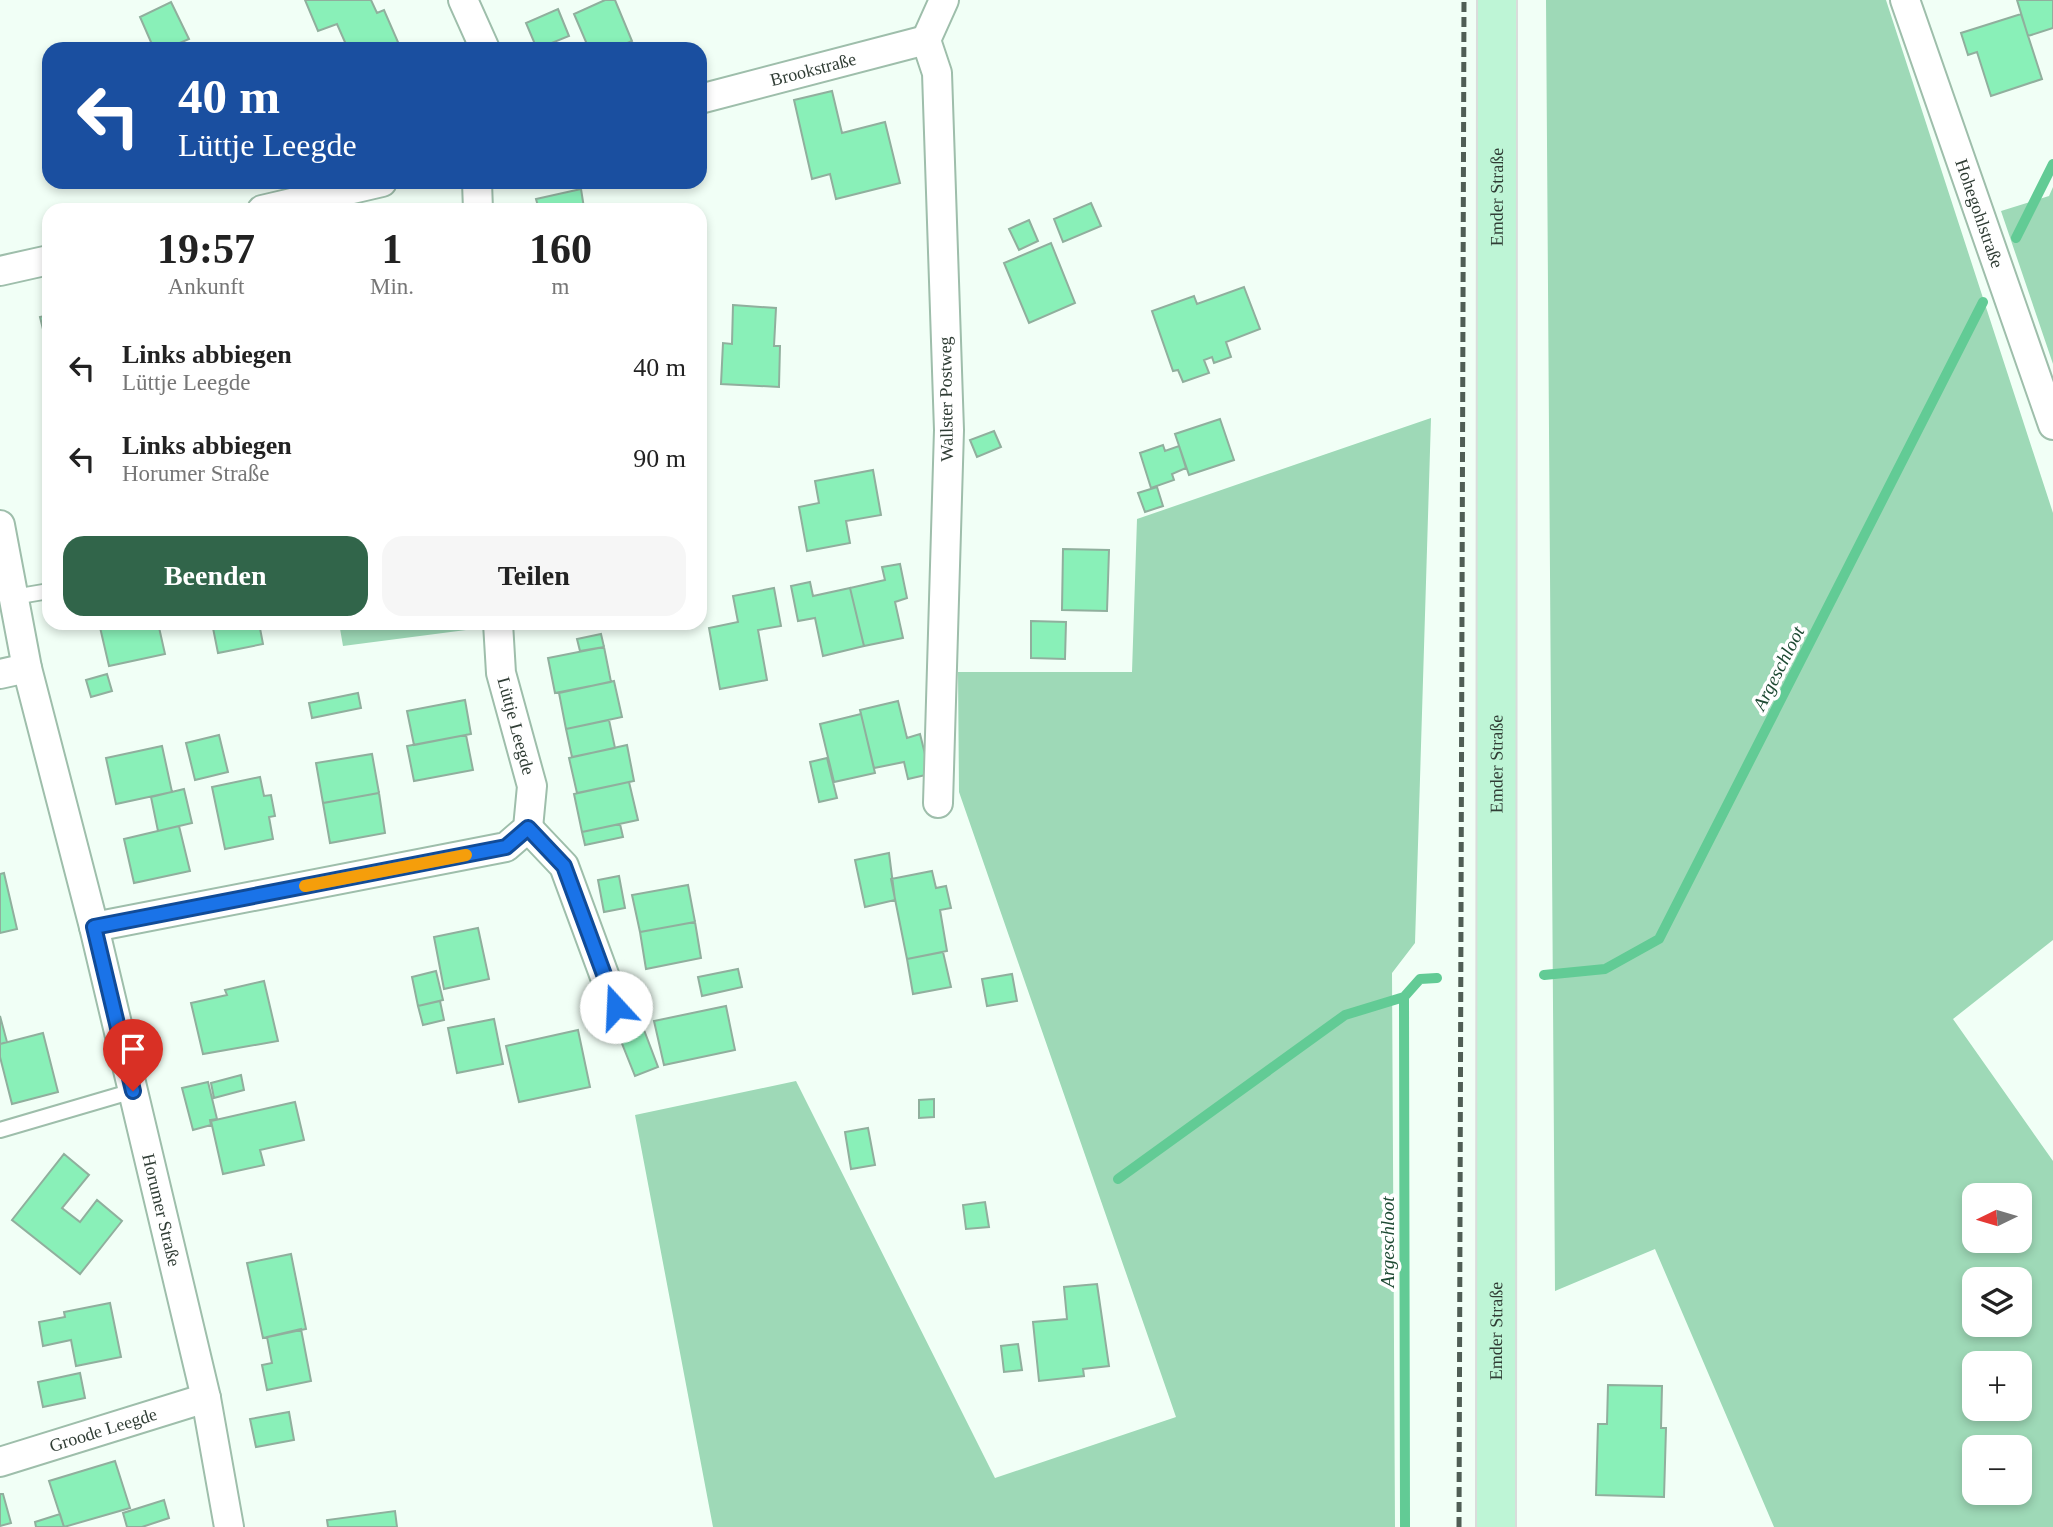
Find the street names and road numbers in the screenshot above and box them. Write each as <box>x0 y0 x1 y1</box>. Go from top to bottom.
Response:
street label: Brookstraße <box>768 49 858 90</box>
street label: Emder Straße <box>1487 148 1507 246</box>
street label: Hohegohlstraße <box>1951 156 2008 271</box>
street label: Wallster Postweg <box>935 336 957 462</box>
street label: Lüttje Leegde <box>493 675 539 777</box>
street label: Emder Straße <box>1486 715 1507 813</box>
street label: Horumer Straße <box>138 1152 184 1269</box>
street label: Emder Straße <box>1486 1282 1506 1380</box>
street label: Groode Leegde <box>47 1404 159 1456</box>

